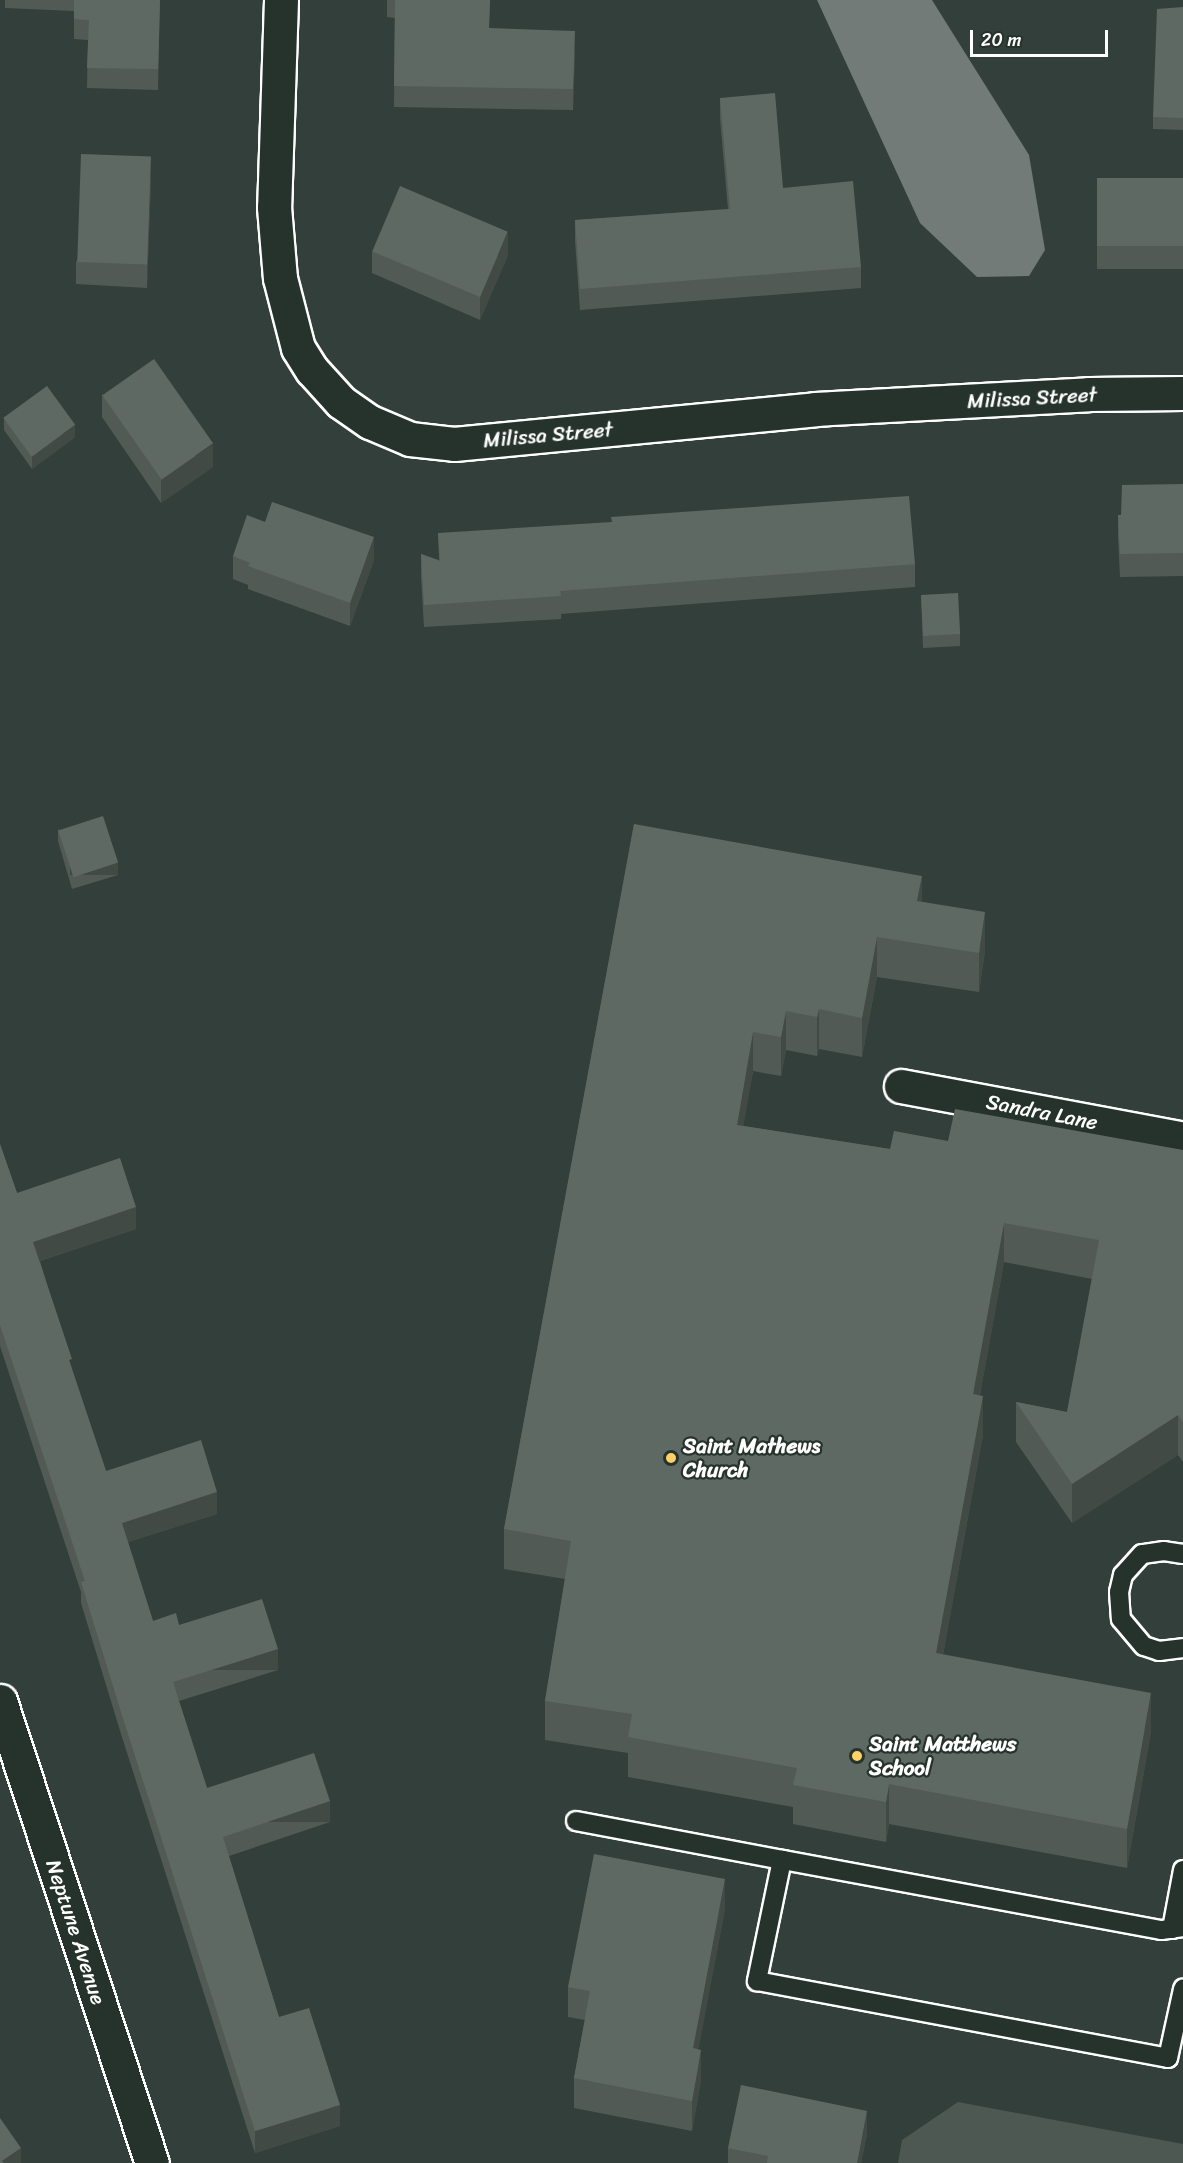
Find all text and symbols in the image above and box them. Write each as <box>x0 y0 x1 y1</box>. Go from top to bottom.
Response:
scale bar <box>973 18 1111 56</box>
text: 20 m <box>981 24 1021 56</box>
street label: Milissa Street <box>966 382 1098 414</box>
street label: Milissa Street <box>482 417 614 453</box>
street label: Sandra Lane <box>984 1089 1100 1135</box>
place label: Saint Mathews Church <box>683 1433 821 1483</box>
marker: Saint Mathews Church <box>664 1451 678 1465</box>
place label: Saint Matthews School <box>869 1731 1014 1781</box>
marker: Saint Matthews School <box>850 1749 864 1763</box>
street label: Neptune Avenue <box>41 1856 111 2008</box>

